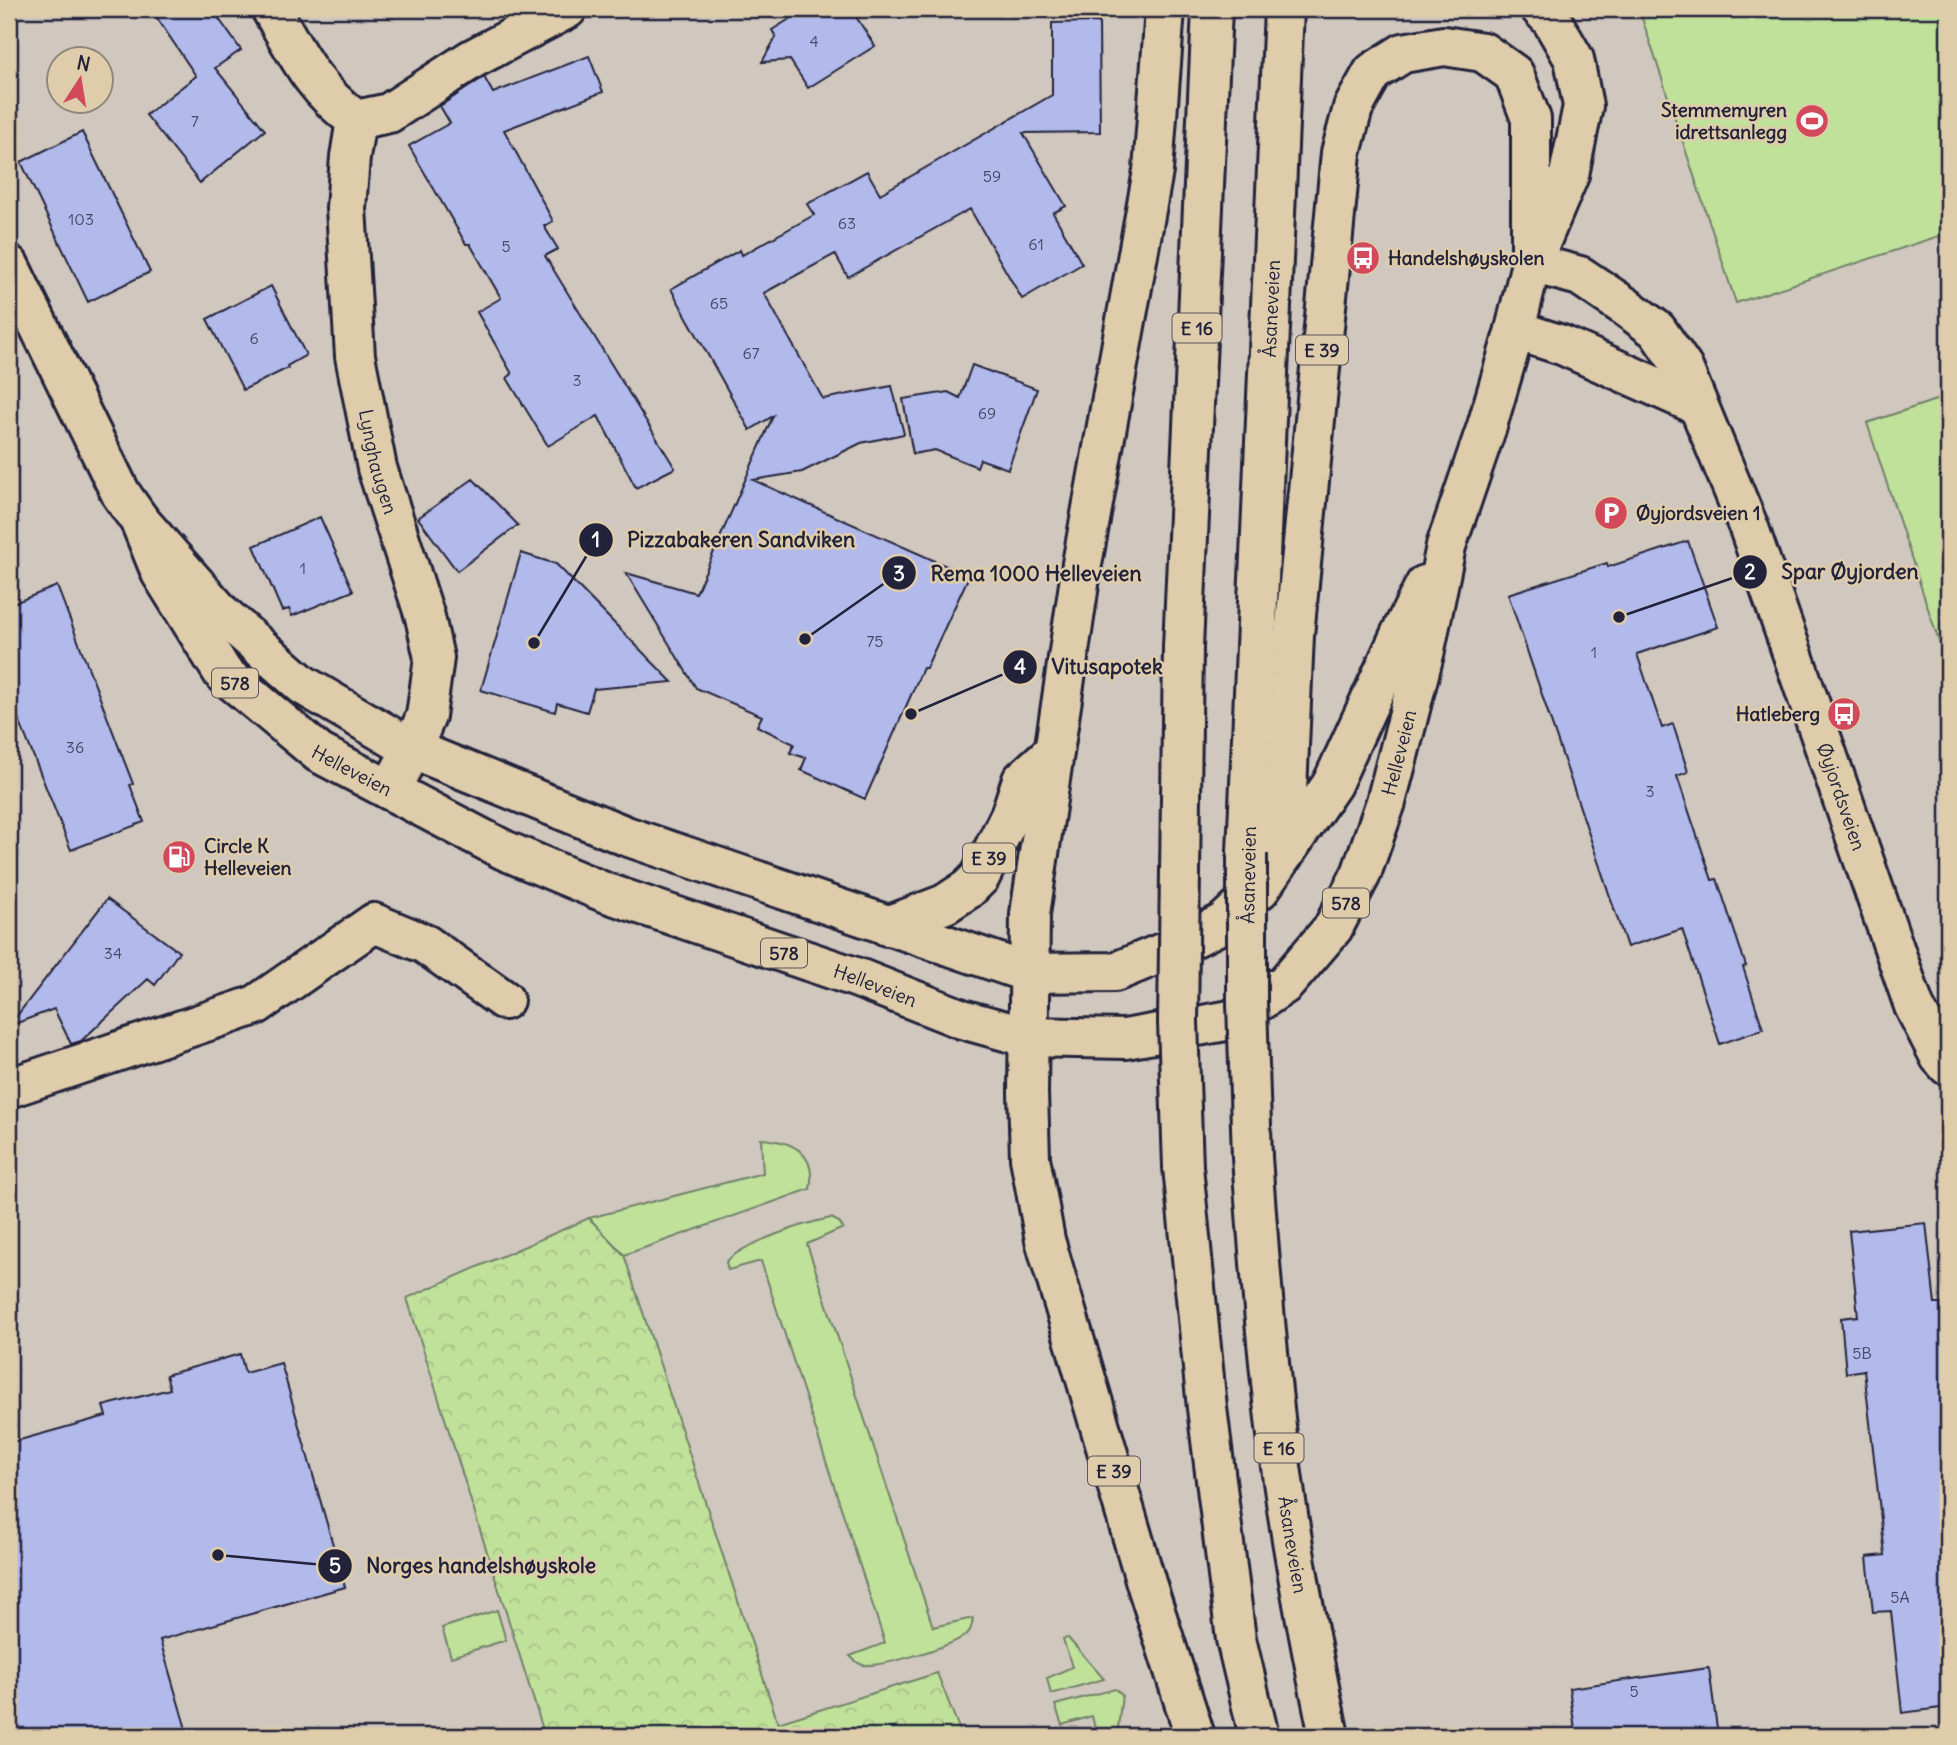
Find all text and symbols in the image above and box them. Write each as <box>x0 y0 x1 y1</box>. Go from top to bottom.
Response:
house number: 4 <box>809 31 819 51</box>
north arrow <box>46 46 116 116</box>
text: N <box>75 50 92 76</box>
place label: Stemmemyren idrettsanlegg <box>1661 98 1787 144</box>
sports icon: Stemmemyren idrettsanlegg <box>1793 102 1831 140</box>
house number: 7 <box>191 111 199 131</box>
house number: 59 <box>983 166 1001 186</box>
house number: 103 <box>68 209 94 229</box>
house number: 63 <box>838 213 856 233</box>
house number: 61 <box>1028 234 1044 254</box>
house number: 5 <box>501 236 511 256</box>
bus stop icon: Handelshøyskolen <box>1344 239 1382 277</box>
place label: Handelshøyskolen <box>1388 246 1545 270</box>
street label: Åsaneveien <box>1257 259 1285 358</box>
house number: 65 <box>710 293 728 313</box>
road number: E 16 <box>1172 314 1222 342</box>
house number: 6 <box>249 328 259 348</box>
road number: E 39 <box>1296 336 1348 364</box>
house number: 67 <box>742 343 760 363</box>
house number: 3 <box>572 370 582 390</box>
house number: 69 <box>978 403 996 423</box>
street label: Lynghaugen <box>354 407 403 517</box>
parking icon: Øyjordsveien 1 <box>1592 494 1630 532</box>
place label: Øyjordsveien 1 <box>1636 501 1760 525</box>
callout: Pizzabakeren Sandviken <box>578 519 869 561</box>
text: 1 <box>592 526 600 553</box>
text: Pizzabakeren Sandviken <box>627 526 855 553</box>
callout: Spar Øyjorden <box>1733 551 1933 593</box>
callout: Rema 1000 Helleveien <box>881 552 1155 594</box>
house number: 1 <box>300 558 306 578</box>
text: 2 <box>1744 558 1756 585</box>
text: Spar Øyjorden <box>1781 558 1919 585</box>
text: 3 <box>893 560 905 587</box>
text: Rema 1000 Helleveien <box>930 560 1142 587</box>
house number: 75 <box>866 631 884 651</box>
house number: 1 <box>1591 642 1597 662</box>
callout: Vitusapotek <box>1002 646 1177 688</box>
text: 4 <box>1014 653 1026 680</box>
text: Vitusapotek <box>1051 653 1163 680</box>
road number: 578 <box>212 668 258 698</box>
bus stop icon: Hatleberg <box>1825 695 1863 733</box>
place label: Hatleberg <box>1736 702 1820 726</box>
street label: Helleveien <box>1376 707 1421 798</box>
house number: 36 <box>66 737 84 757</box>
street label: Helleveien <box>308 739 396 801</box>
street label: Øyjordsveien <box>1812 739 1871 854</box>
house number: 3 <box>1645 781 1655 801</box>
street label: Åsaneveien <box>1235 826 1261 924</box>
place label: Circle K Helleveien <box>204 834 291 880</box>
fuel station icon: Circle K Helleveien <box>160 838 198 876</box>
road number: E 39 <box>963 844 1015 872</box>
road number: 578 <box>1323 888 1369 918</box>
road number: 578 <box>761 938 807 968</box>
house number: 34 <box>104 943 122 963</box>
street label: Helleveien <box>830 959 921 1012</box>
house number: 5B <box>1852 1343 1872 1363</box>
road number: E 16 <box>1254 1434 1304 1462</box>
road number: E 39 <box>1088 1456 1140 1486</box>
street label: Åsaneveien <box>1273 1495 1313 1595</box>
callout: Norges handelshøyskole <box>317 1545 610 1587</box>
text: 5 <box>329 1552 341 1579</box>
text: Norges handelshøyskole <box>366 1552 596 1579</box>
house number: 5A <box>1890 1587 1910 1607</box>
house number: 5 <box>1629 1681 1639 1701</box>

